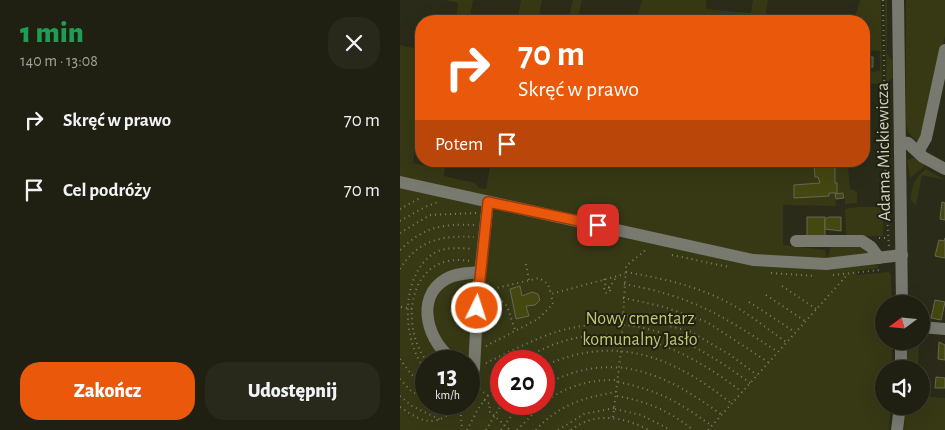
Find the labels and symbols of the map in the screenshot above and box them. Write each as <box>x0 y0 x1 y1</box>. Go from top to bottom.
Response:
street label: Adama Mickiewicza <box>874 82 894 221</box>
pin <box>577 204 619 246</box>
position arrow <box>450 281 502 333</box>
north arrow <box>875 295 930 350</box>
park label: Nowy cmentarz komunalny Jasło <box>582 310 698 349</box>
speed limit sign: 20 <box>490 350 555 415</box>

